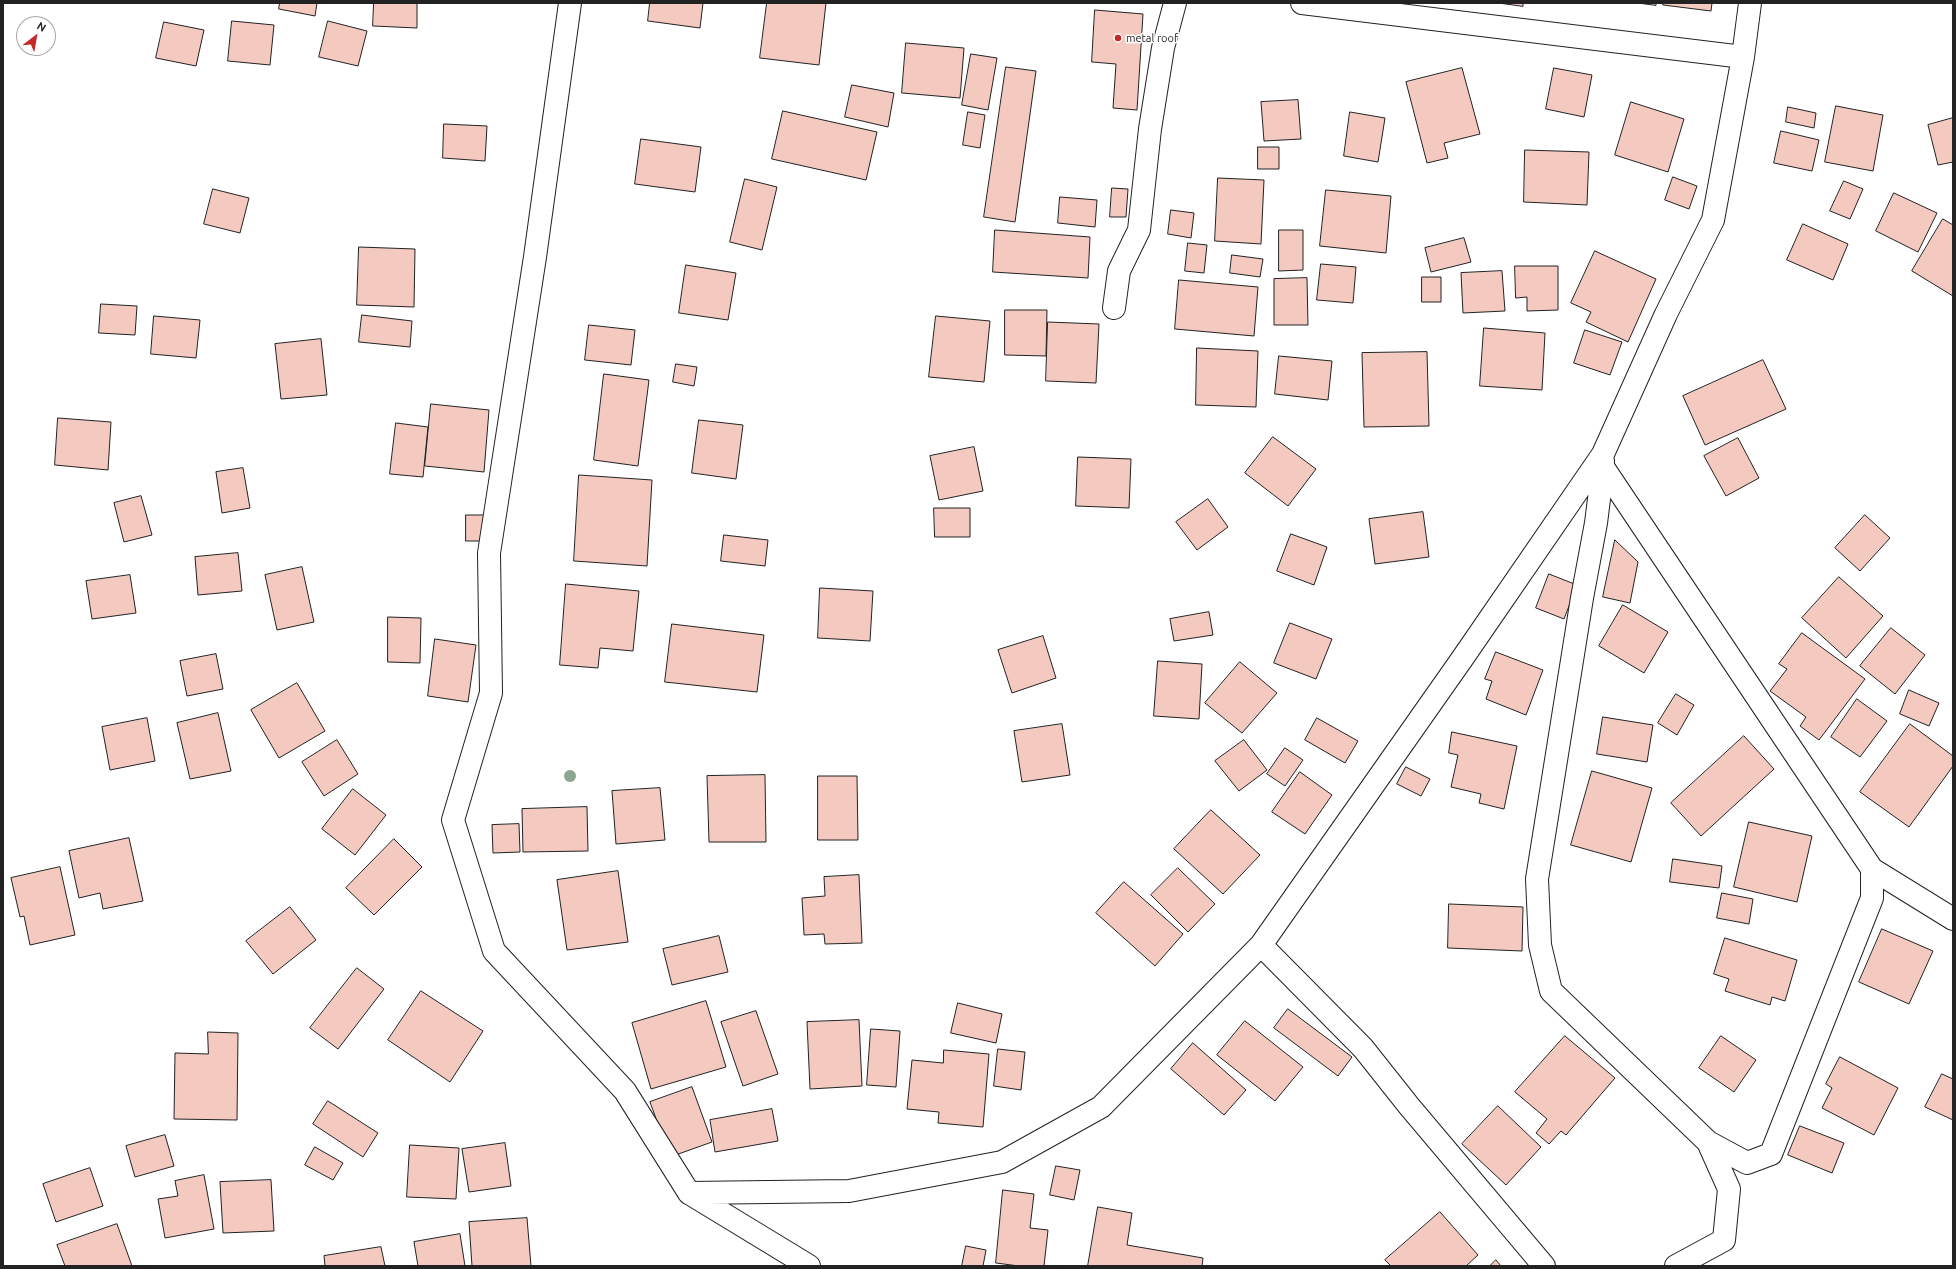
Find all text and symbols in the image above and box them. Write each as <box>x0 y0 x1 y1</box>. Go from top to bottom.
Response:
north arrow <box>16 16 56 56</box>
text: N <box>35 19 48 34</box>
place label: metal roof <box>1126 31 1178 45</box>
marker: metal roof <box>1113 33 1123 43</box>

